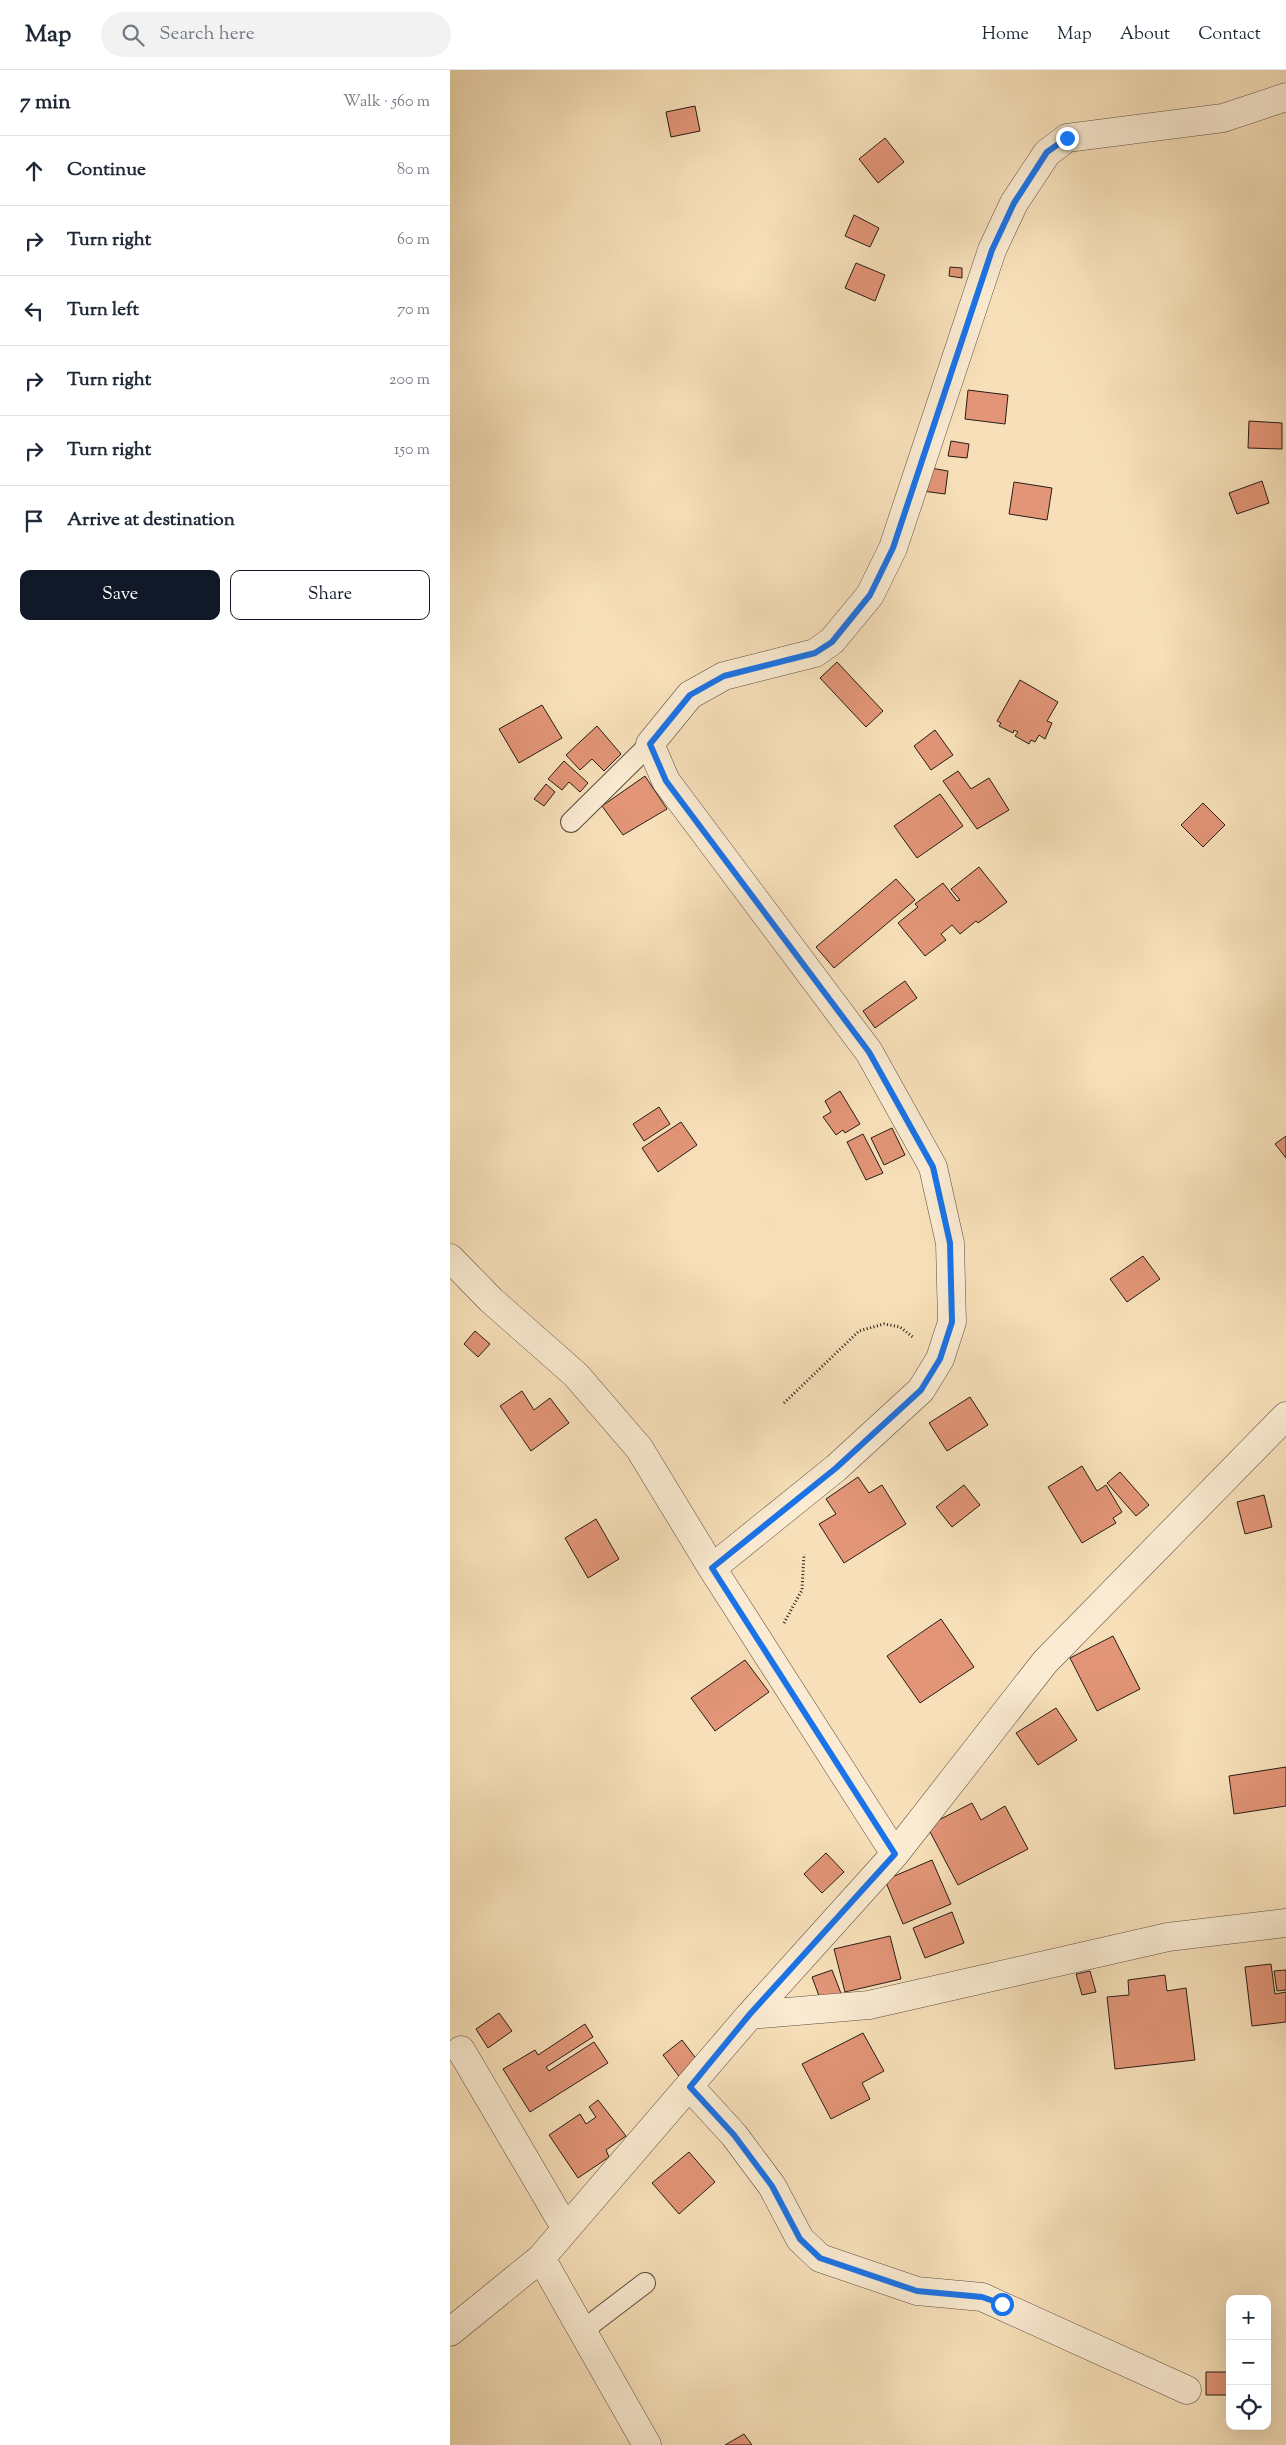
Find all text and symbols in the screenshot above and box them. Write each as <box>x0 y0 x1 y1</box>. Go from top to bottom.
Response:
search box <box>101 12 451 57</box>
text: Map <box>25 18 71 52</box>
icon: search <box>119 21 147 49</box>
text: Search here <box>159 21 255 48</box>
text: Home <box>982 22 1029 48</box>
text: Map <box>1057 22 1092 48</box>
text: About <box>1120 22 1170 48</box>
text: Contact <box>1198 22 1261 48</box>
text: 7 min <box>20 88 71 118</box>
text: Walk · 560 m <box>343 91 430 114</box>
route end <box>1056 127 1079 150</box>
icon: ahead <box>20 157 48 185</box>
text: Continue <box>67 157 146 184</box>
text: 80 m <box>397 159 430 182</box>
icon: right <box>20 227 48 255</box>
text: Turn right <box>67 227 151 254</box>
text: 60 m <box>397 229 430 252</box>
icon: left <box>20 297 48 325</box>
text: Turn left <box>67 297 139 324</box>
text: 70 m <box>397 299 430 322</box>
icon: right <box>20 367 48 395</box>
text: Turn right <box>67 367 151 394</box>
text: 200 m <box>389 369 430 392</box>
icon: right <box>20 437 48 465</box>
text: Turn right <box>67 437 151 464</box>
text: 150 m <box>394 439 430 462</box>
icon: arrive <box>20 507 48 535</box>
text: Arrive at destination <box>67 507 235 534</box>
button: Save <box>20 570 220 620</box>
button: Share <box>230 570 430 620</box>
route start <box>991 2293 1014 2316</box>
map controls <box>1226 2295 1271 2430</box>
button: + <box>1226 2295 1271 2340</box>
button: − <box>1226 2340 1271 2385</box>
button: locate <box>1226 2385 1271 2430</box>

